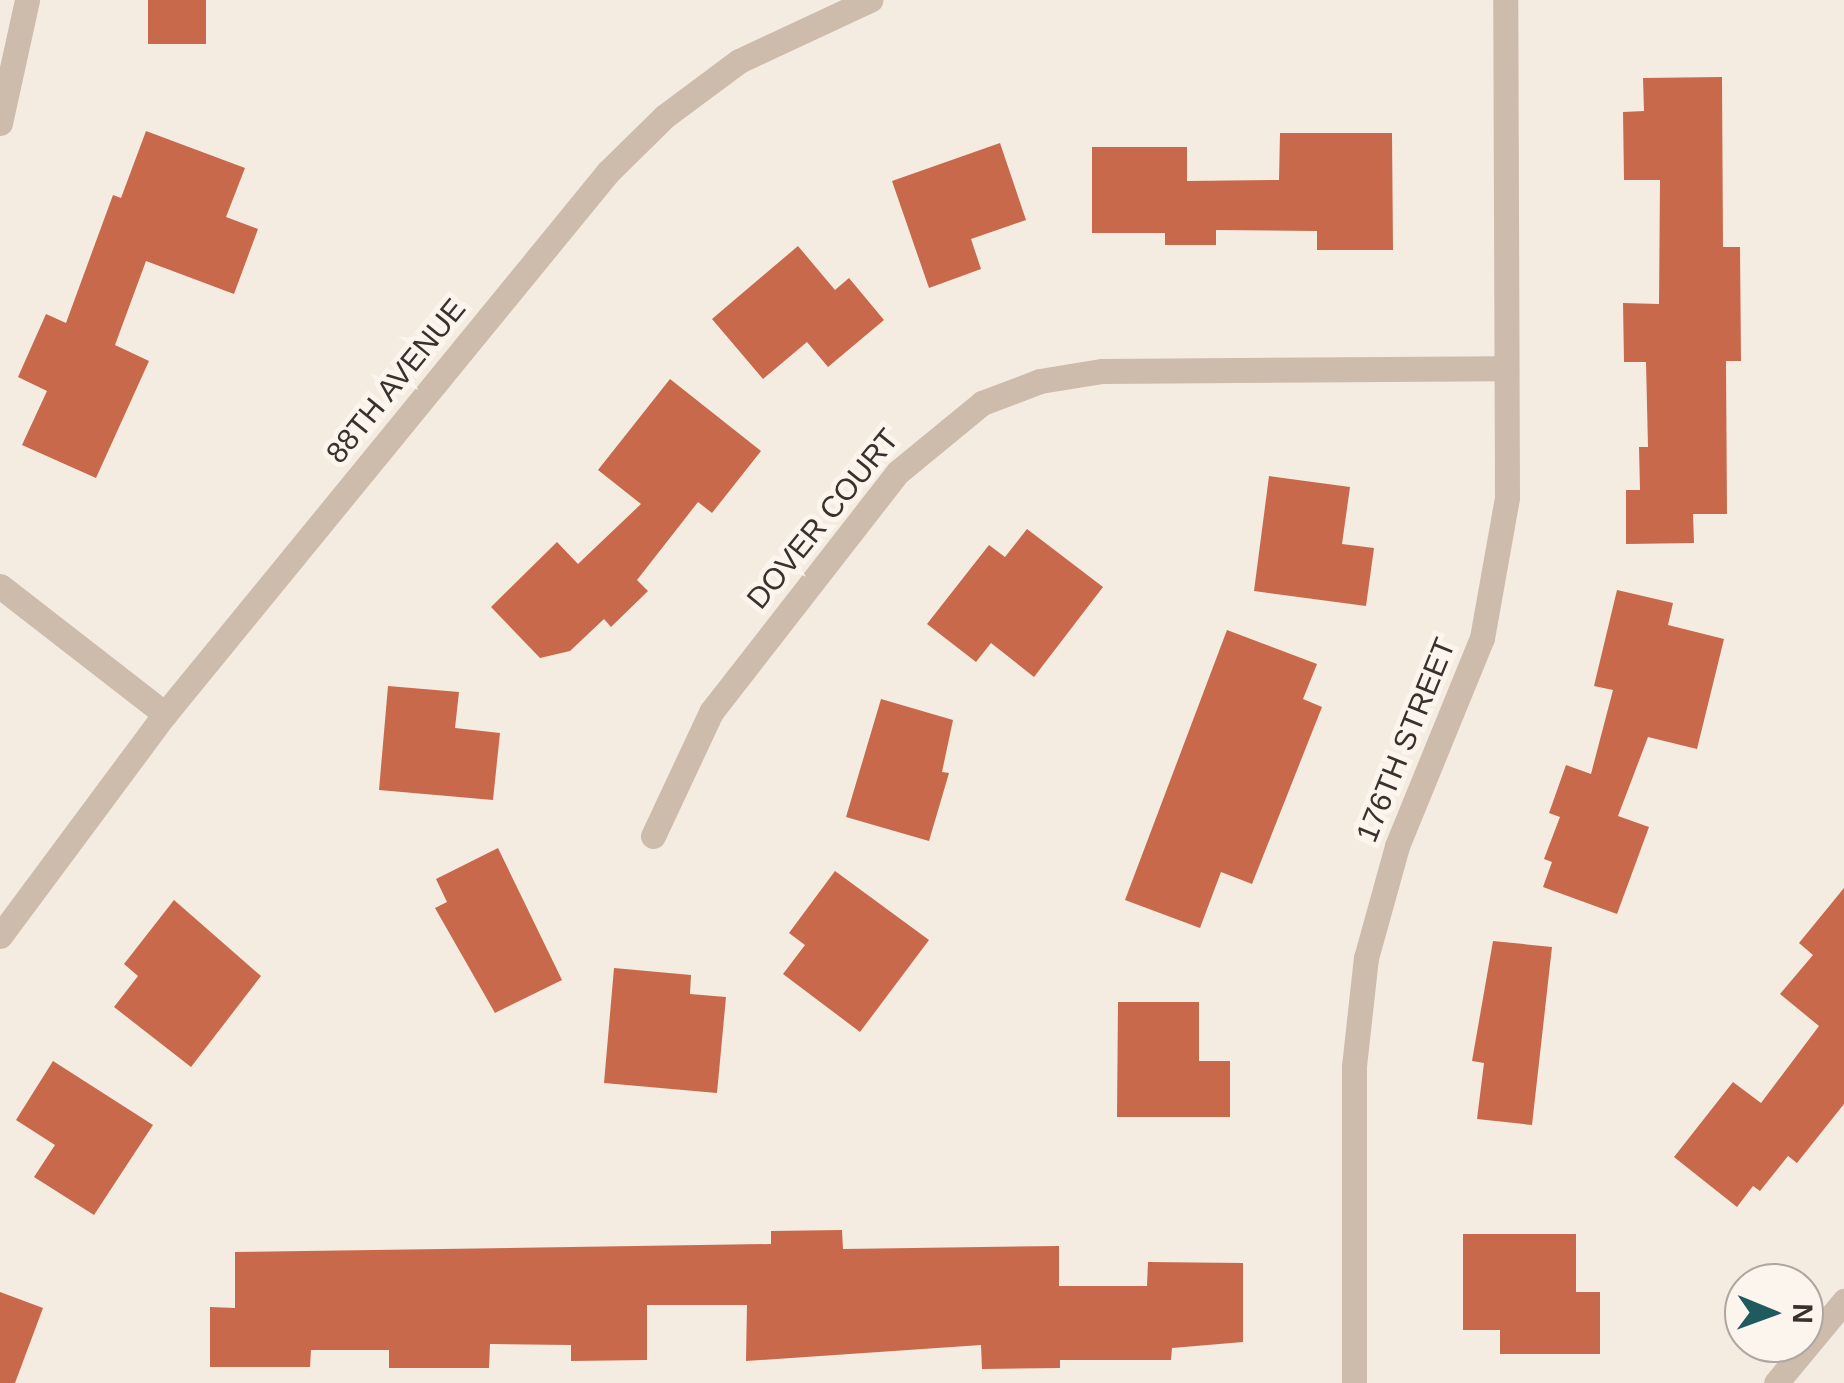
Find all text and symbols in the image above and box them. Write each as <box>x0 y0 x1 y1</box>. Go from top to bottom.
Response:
street label: 88TH AVENUE <box>318 291 474 471</box>
street label: DOVER COURT <box>739 422 907 616</box>
street label: 176TH STREET <box>1349 633 1463 847</box>
north arrow <box>1724 1263 1824 1363</box>
text: N <box>1787 1303 1818 1324</box>

